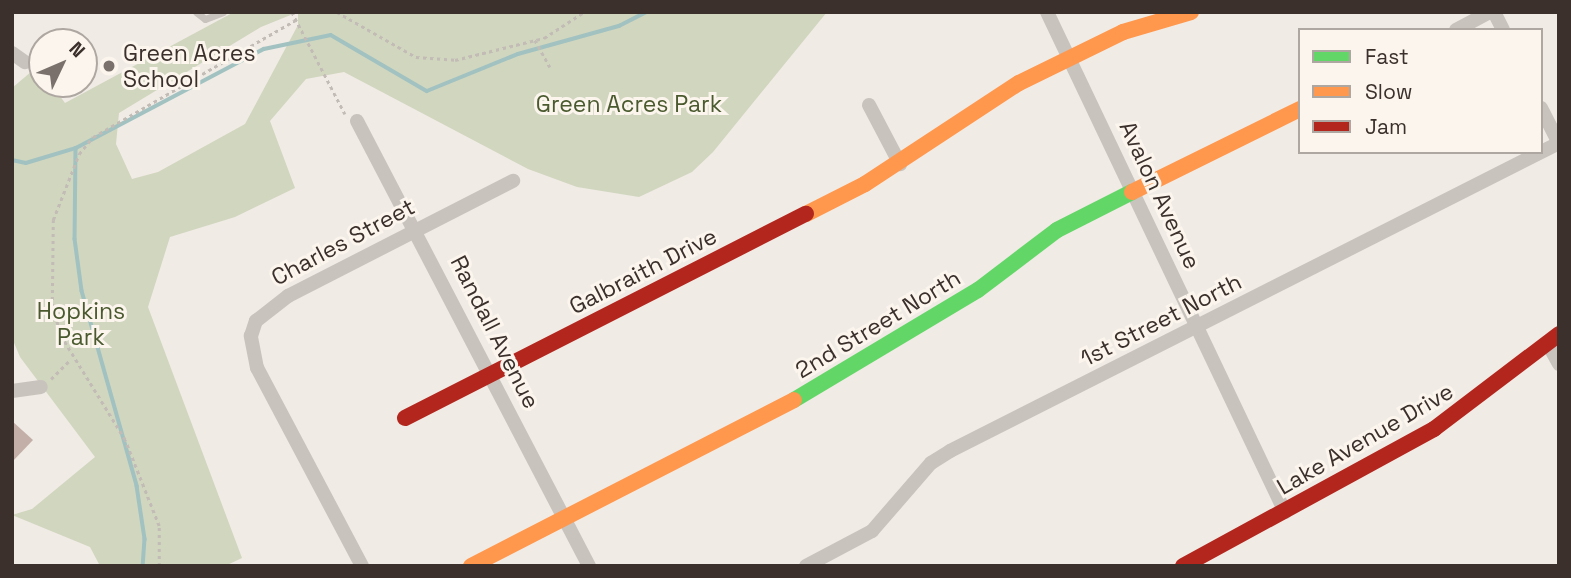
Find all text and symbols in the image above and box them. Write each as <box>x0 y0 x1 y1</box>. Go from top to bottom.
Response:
north arrow <box>28 28 98 98</box>
legend <box>1298 28 1543 154</box>
text: N <box>64 36 90 63</box>
place label: Green Acres School <box>123 39 256 93</box>
text: Fast <box>1365 43 1409 70</box>
marker: Green Acres School <box>101 58 117 74</box>
text: Slow <box>1365 78 1413 105</box>
park label: Green Acres Park <box>536 90 722 118</box>
text: Jam <box>1365 113 1407 140</box>
street label: Avalon Avenue <box>1114 116 1206 274</box>
street label: Charles Street <box>267 193 419 291</box>
street label: Galbraith Drive <box>565 222 721 320</box>
street label: Randall Avenue <box>445 251 545 413</box>
street label: 2nd Street North <box>790 264 966 384</box>
street label: 1st Street North <box>1076 268 1246 372</box>
park label: Hopkins Park <box>37 297 125 351</box>
street label: Lake Avenue Drive <box>1272 377 1458 501</box>

